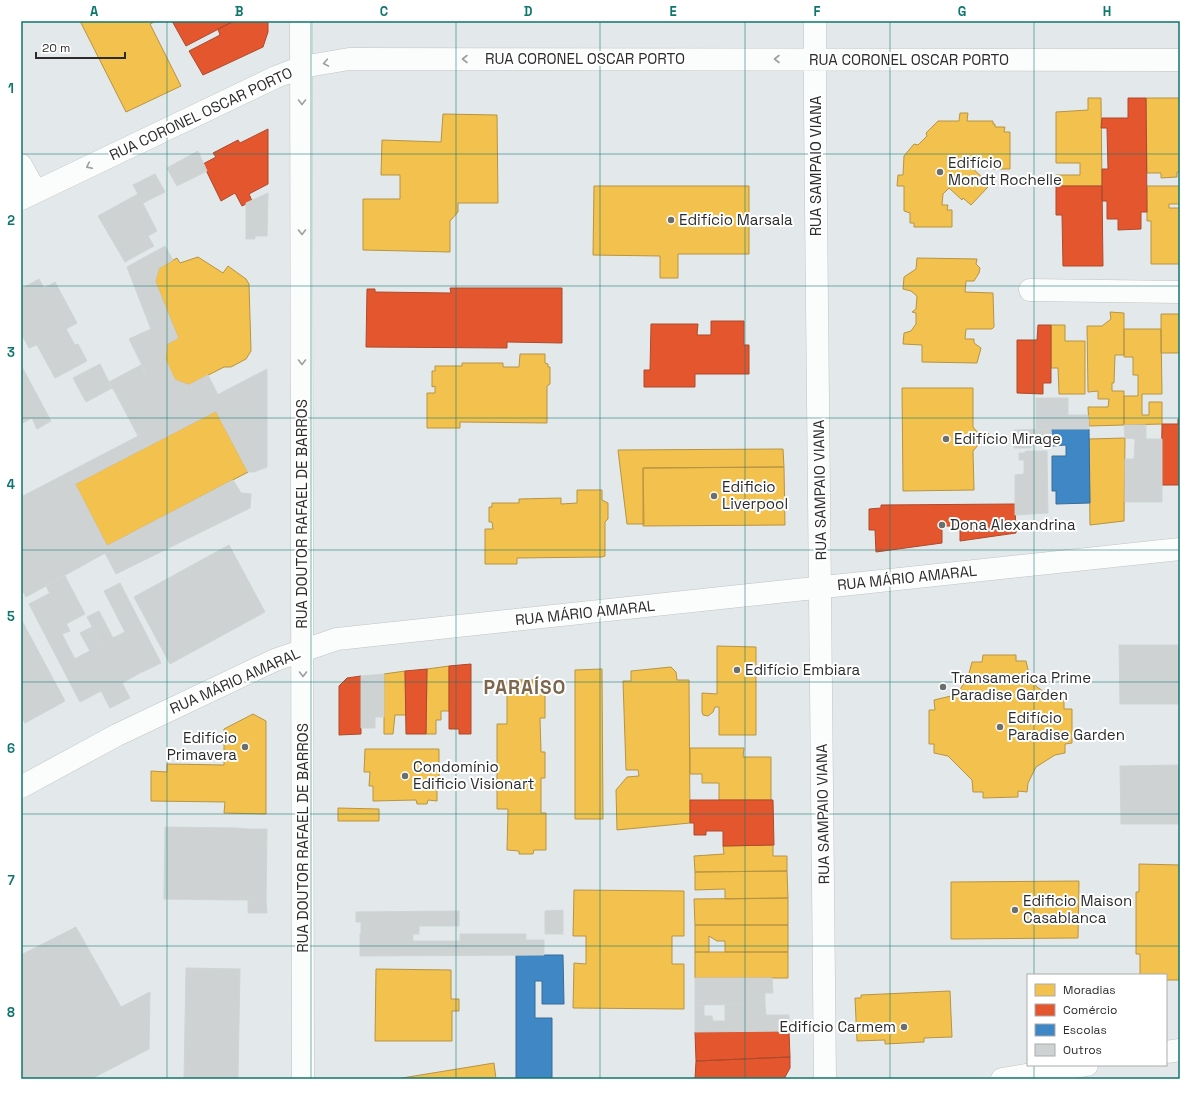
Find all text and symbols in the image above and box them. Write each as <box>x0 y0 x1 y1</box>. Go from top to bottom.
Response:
text: A <box>90 3 99 20</box>
text: B <box>235 3 244 20</box>
text: C <box>380 3 388 20</box>
text: D <box>524 3 533 20</box>
text: E <box>669 3 677 20</box>
text: F <box>814 3 821 20</box>
text: G <box>958 3 966 20</box>
text: H <box>1103 3 1111 20</box>
scale bar <box>36 34 125 60</box>
text: 20 m <box>42 40 70 56</box>
street label: RUA CORONEL OSCAR PORTO <box>485 49 685 68</box>
street label: RUA CORONEL OSCAR PORTO <box>809 50 1009 69</box>
one-way arrow <box>462 55 468 63</box>
one-way arrow <box>774 55 780 63</box>
one-way arrow <box>323 59 329 67</box>
street label: RUA CORONEL OSCAR PORTO <box>106 63 295 164</box>
text: 1 <box>8 80 14 97</box>
street label: RUA SAMPAIO VIANA <box>806 95 825 236</box>
one-way arrow <box>298 99 306 105</box>
place label: Edifício Mondt Rochelle <box>948 153 1062 189</box>
one-way arrow <box>86 161 94 169</box>
marker: Edifício Mondt Rochelle <box>935 167 945 177</box>
place label: Edifício Marsala <box>679 210 793 229</box>
text: 2 <box>7 212 15 229</box>
marker: Edifício Marsala <box>666 215 676 225</box>
one-way arrow <box>298 229 306 235</box>
text: 3 <box>7 344 15 361</box>
one-way arrow <box>298 359 306 365</box>
street label: RUA DOUTOR RAFAEL DE BARROS <box>292 399 311 629</box>
street label: RUA SAMPAIO VIANA <box>809 419 830 561</box>
place label: Edifício Mirage <box>954 429 1061 448</box>
marker: Edifício Mirage <box>941 434 951 444</box>
text: 4 <box>7 476 15 493</box>
place label: Edificio Liverpool <box>722 477 788 513</box>
marker: Edificio Liverpool <box>709 491 719 501</box>
place label: Dona Alexandrina <box>950 515 1076 534</box>
marker: Dona Alexandrina <box>937 520 947 530</box>
street label: RUA MÁRIO AMARAL <box>836 561 978 594</box>
street label: RUA MÁRIO AMARAL <box>514 596 656 629</box>
text: 5 <box>7 608 15 625</box>
street label: RUA MÁRIO AMARAL <box>167 643 303 718</box>
place label: Edifício Embiara <box>745 660 861 679</box>
marker: Edifício Embiara <box>732 665 742 675</box>
place label: Transamerica Prime Paradise Garden <box>951 668 1091 704</box>
one-way arrow <box>299 671 307 677</box>
district label: PARAÍSO <box>484 675 566 700</box>
marker: Transamerica Prime Paradise Garden <box>938 682 948 692</box>
place label: Edifício Paradise Garden <box>1008 708 1125 744</box>
marker: Edifício Paradise Garden <box>995 722 1005 732</box>
street label: RUA DOUTOR RAFAEL DE BARROS <box>293 723 312 953</box>
place label: Edifício Primavera <box>167 728 237 764</box>
text: 6 <box>7 740 15 757</box>
marker: Edifício Primavera <box>240 742 250 752</box>
street label: RUA SAMPAIO VIANA <box>812 743 833 885</box>
place label: Condomínio Edificio Visionart <box>413 757 535 793</box>
marker: Condomínio Edificio Visionart <box>400 771 410 781</box>
text: 7 <box>7 872 15 889</box>
place label: Edificio Maison Casablanca <box>1023 891 1132 927</box>
marker: Edificio Maison Casablanca <box>1010 905 1020 915</box>
legend <box>1027 974 1167 1066</box>
text: Moradias <box>1063 982 1116 998</box>
text: Comércio <box>1063 1002 1117 1018</box>
text: 8 <box>7 1004 15 1021</box>
place label: Edifício Carmem <box>780 1017 896 1036</box>
marker: Edifício Carmem <box>899 1022 909 1032</box>
text: Escolas <box>1063 1022 1107 1038</box>
text: Outros <box>1063 1042 1102 1058</box>

